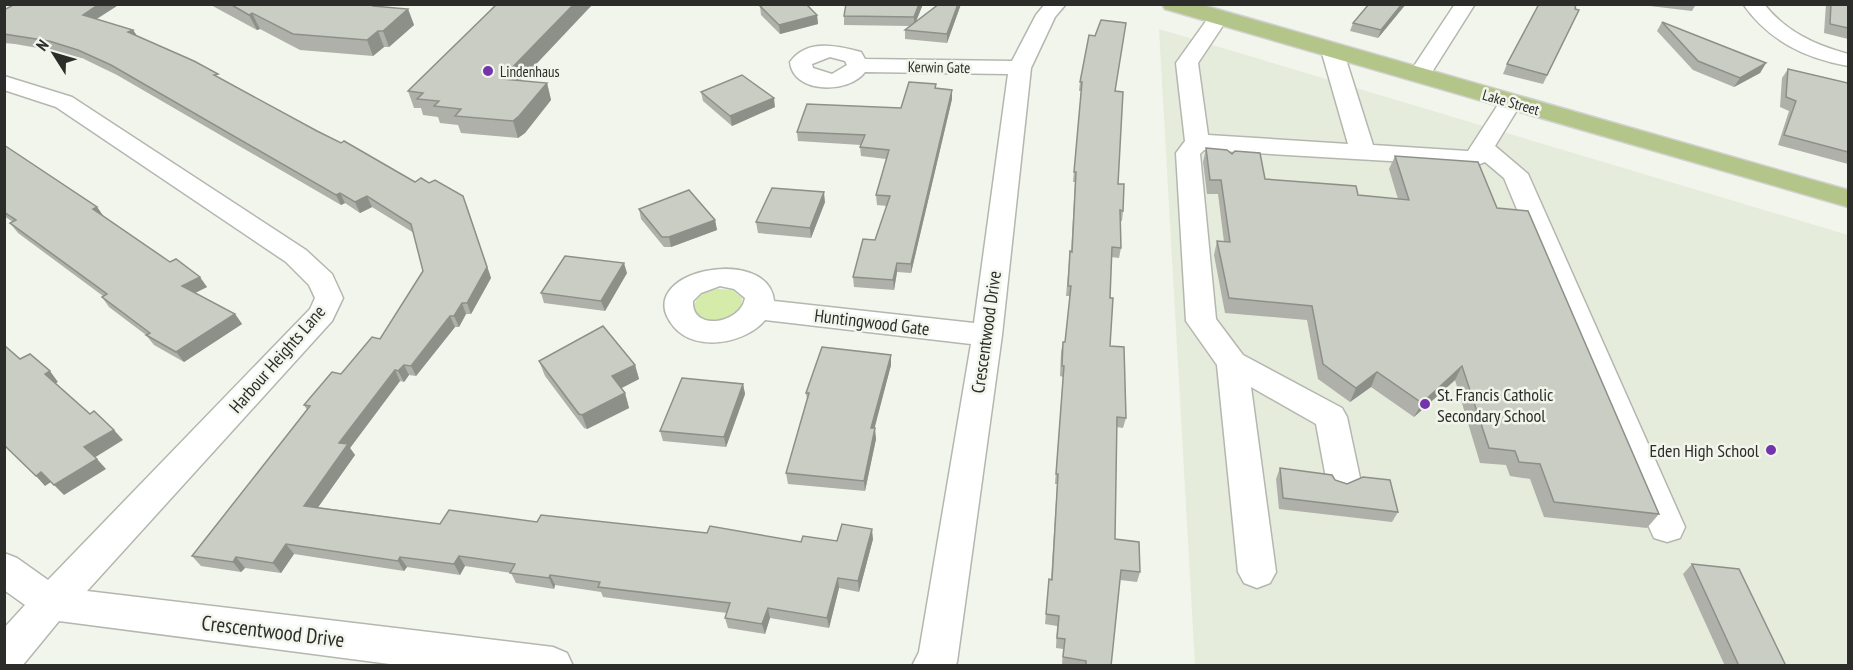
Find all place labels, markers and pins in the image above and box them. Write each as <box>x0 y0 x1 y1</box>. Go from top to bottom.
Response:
place label: Lindenhaus <box>500 62 560 81</box>
marker: Lindenhaus <box>481 64 495 78</box>
place label: St. Francis Catholic Secondary School <box>1437 383 1554 427</box>
marker: St. Francis Catholic Secondary School <box>1418 397 1432 411</box>
place label: Eden High School <box>1649 439 1760 462</box>
marker: Eden High School <box>1764 443 1778 457</box>

